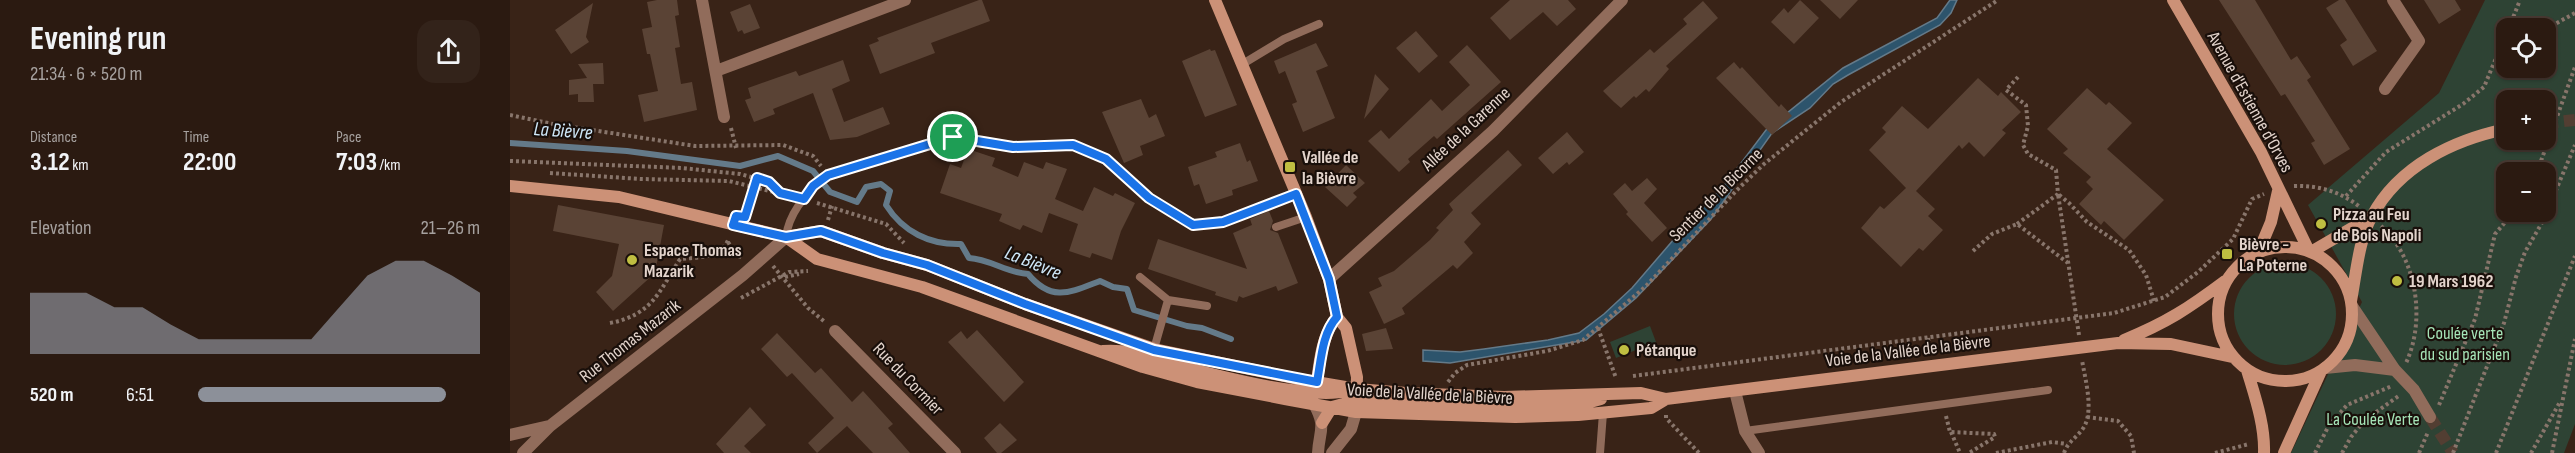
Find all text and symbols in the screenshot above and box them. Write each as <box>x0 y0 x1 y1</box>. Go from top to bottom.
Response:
map controls <box>2496 18 2556 222</box>
button: locate <box>2496 18 2556 78</box>
text: Evening run <box>30 19 166 59</box>
button: share <box>417 20 480 83</box>
street label: Avenue d'Estienne d'Orves <box>2202 27 2297 176</box>
text: 21:34 · 6 × 520 m <box>30 62 142 86</box>
street label: Allée de la Garenne <box>1417 83 1515 176</box>
button: + <box>2496 90 2556 150</box>
pin <box>927 111 978 162</box>
water label: La Bièvre <box>533 117 593 145</box>
icon: arrive <box>936 120 969 153</box>
text: Distance <box>30 128 77 147</box>
text: Time <box>183 128 209 147</box>
text: Pace <box>336 128 361 147</box>
street label: Sentier de la Bicorne <box>1665 144 1767 246</box>
text: 3.12 <box>30 147 70 178</box>
text: 22:00 <box>183 147 236 178</box>
text: 7:03 <box>336 147 377 178</box>
place label: Vallée de la Bièvre <box>1302 147 1359 189</box>
text: km <box>70 156 89 175</box>
text: /km <box>377 156 400 175</box>
marker: Vallée de la Bièvre <box>1283 160 1297 174</box>
button: − <box>2496 162 2556 222</box>
place label: Pizza au Feu de Bois Napoli <box>2333 204 2421 246</box>
text: Elevation <box>30 216 92 240</box>
text: 21–26 m <box>421 216 480 240</box>
marker: Pizza au Feu de Bois Napoli <box>2314 217 2328 231</box>
place label: Bièvre - La Poterne <box>2239 234 2307 276</box>
place label: Espace Thomas Mazarik <box>644 240 742 282</box>
water label: La Bièvre <box>1001 241 1065 285</box>
marker: Bièvre - La Poterne <box>2220 247 2234 261</box>
marker: Espace Thomas Mazarik <box>625 253 639 267</box>
place label: 19 Mars 1962 <box>2409 271 2493 292</box>
marker: 19 Mars 1962 <box>2390 274 2404 288</box>
street label: Rue Thomas Mazarik <box>575 295 685 387</box>
park label: Coulée verte du sud parisien <box>2420 323 2510 365</box>
street label: Voie de la Vallée de la Bièvre <box>1824 330 1992 372</box>
street label: Rue du Cormier <box>868 338 948 420</box>
place label: Pétanque <box>1636 340 1696 361</box>
marker: Pétanque <box>1617 343 1631 357</box>
street label: Voie de la Vallée de la Bièvre <box>1347 379 1513 409</box>
text: 520 m <box>30 383 73 407</box>
text: 6:51 <box>126 383 154 407</box>
park label: La Coulée Verte <box>2326 409 2420 430</box>

